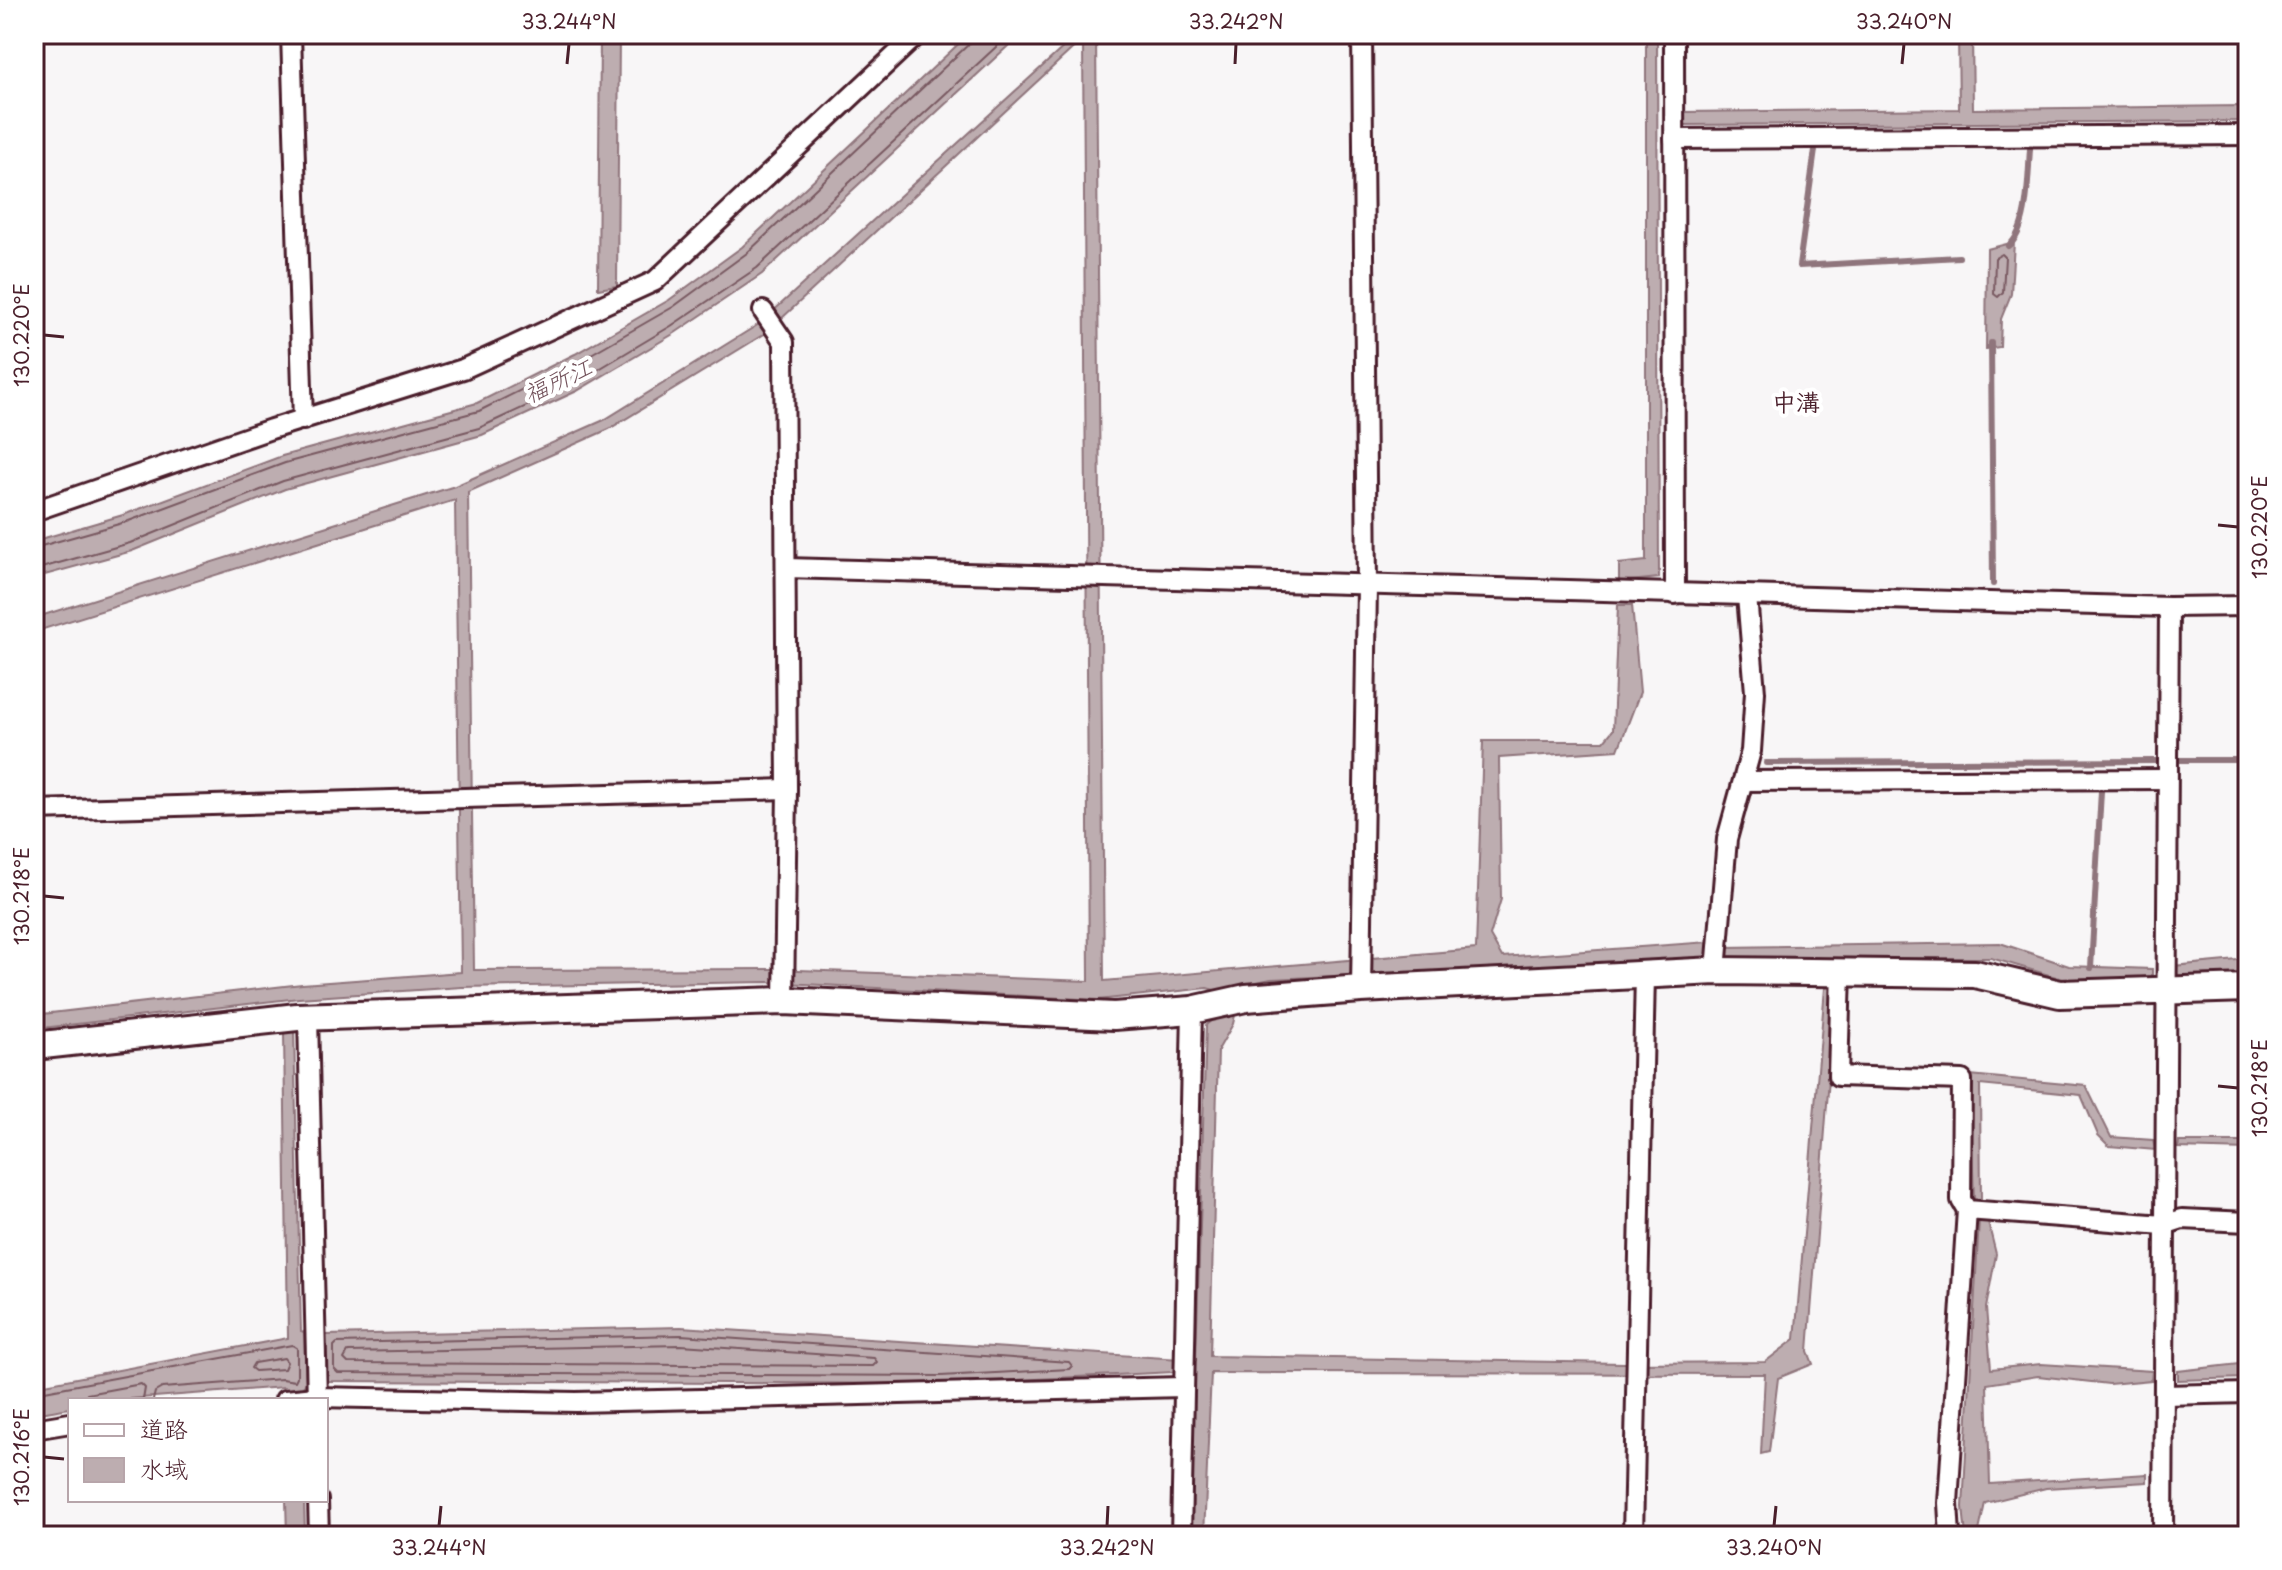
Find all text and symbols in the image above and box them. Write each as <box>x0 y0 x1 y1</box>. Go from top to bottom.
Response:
text: 33.244°N <box>521 6 617 36</box>
text: 33.242°N <box>1188 6 1284 36</box>
text: 33.240°N <box>1856 6 1952 36</box>
text: 130.220°E <box>6 283 36 387</box>
water label: 福所江 <box>517 347 598 411</box>
district label: 中溝 <box>1772 383 1820 419</box>
text: 130.220°E <box>2244 475 2274 579</box>
text: 130.218°E <box>6 847 36 945</box>
text: 130.218°E <box>2244 1039 2274 1137</box>
legend <box>68 1398 328 1502</box>
text: 130.216°E <box>6 1408 36 1506</box>
text: 道路 <box>140 1410 188 1446</box>
text: 水域 <box>140 1450 188 1486</box>
text: 33.244°N <box>391 1532 487 1562</box>
text: 33.242°N <box>1059 1532 1155 1562</box>
text: 33.240°N <box>1726 1532 1822 1562</box>

